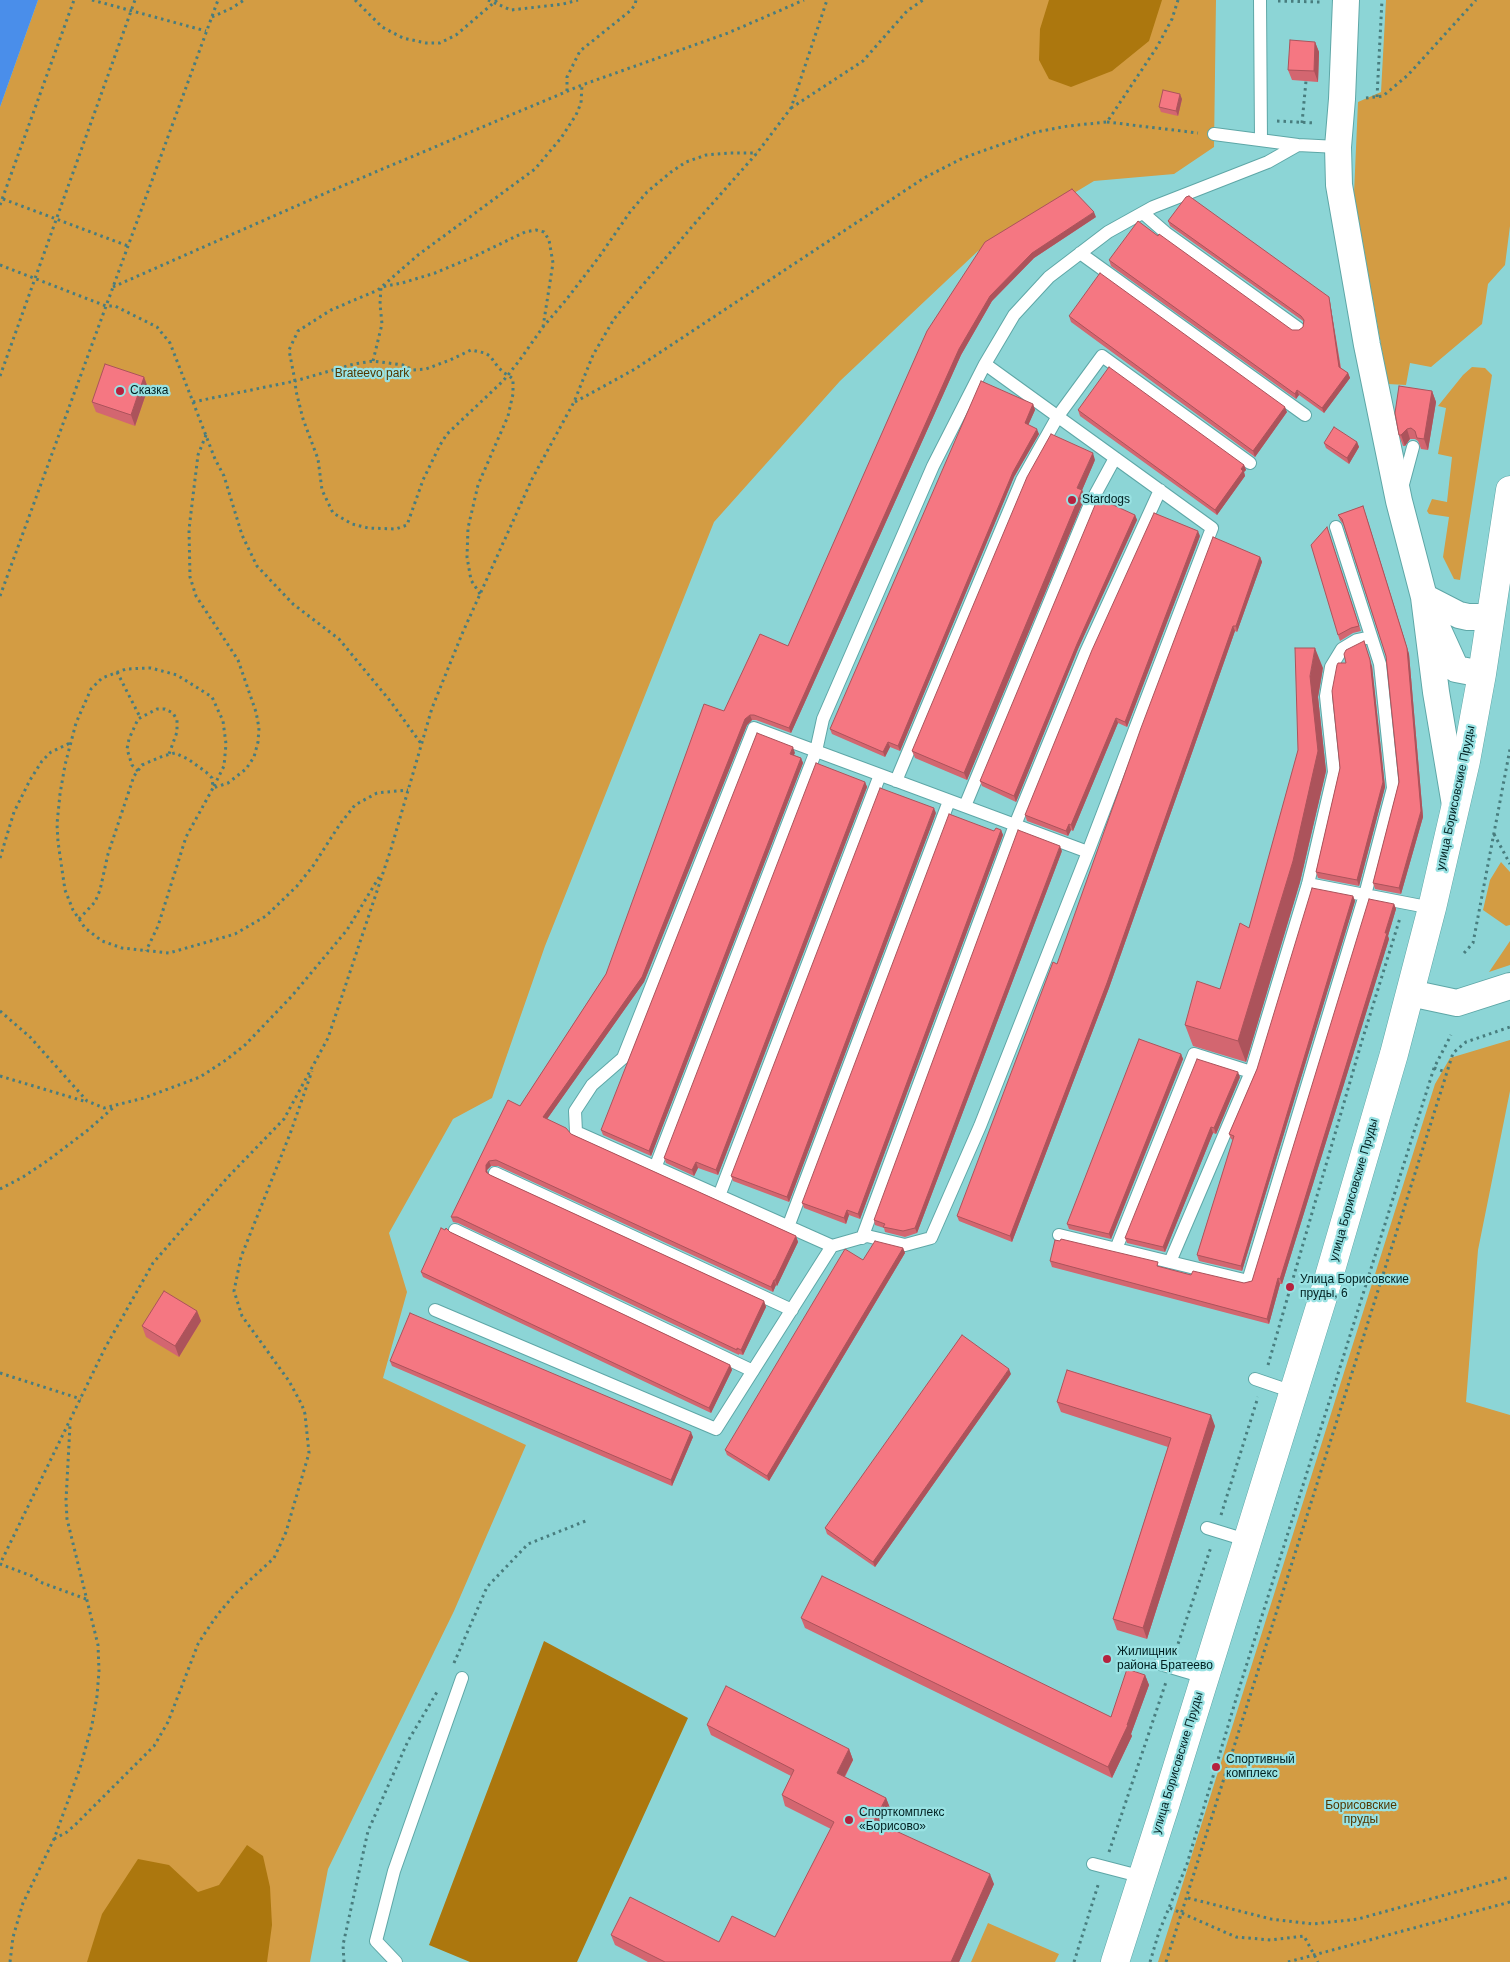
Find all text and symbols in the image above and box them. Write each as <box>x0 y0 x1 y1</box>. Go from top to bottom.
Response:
park label: Brateevo park <box>335 367 409 381</box>
place label: Сказка <box>130 384 168 398</box>
marker: Сказка <box>114 385 126 397</box>
place label: Stardogs <box>1082 493 1130 507</box>
marker: Stardogs <box>1066 494 1078 506</box>
street label: улица Борисовские Пруды <box>1434 724 1478 872</box>
street label: улица Борисовские Пруды <box>1327 1117 1381 1263</box>
place label: Улица Борисовские пруды, 6 <box>1300 1273 1409 1301</box>
marker: Улица Борисовские пруды, 6 <box>1284 1281 1296 1293</box>
place label: Жилищник района Братеево <box>1117 1645 1213 1673</box>
marker: Жилищник района Братеево <box>1101 1653 1113 1665</box>
street label: улица Борисовские Пруды <box>1150 1690 1206 1836</box>
place label: Спортивный комплекс <box>1226 1753 1295 1781</box>
marker: Спортивный комплекс <box>1210 1761 1222 1773</box>
park label: Борисовские пруды <box>1325 1799 1397 1827</box>
place label: Спорткомплекс «Борисово» <box>859 1806 945 1834</box>
marker: Спорткомплекс «Борисово» <box>843 1814 855 1826</box>

